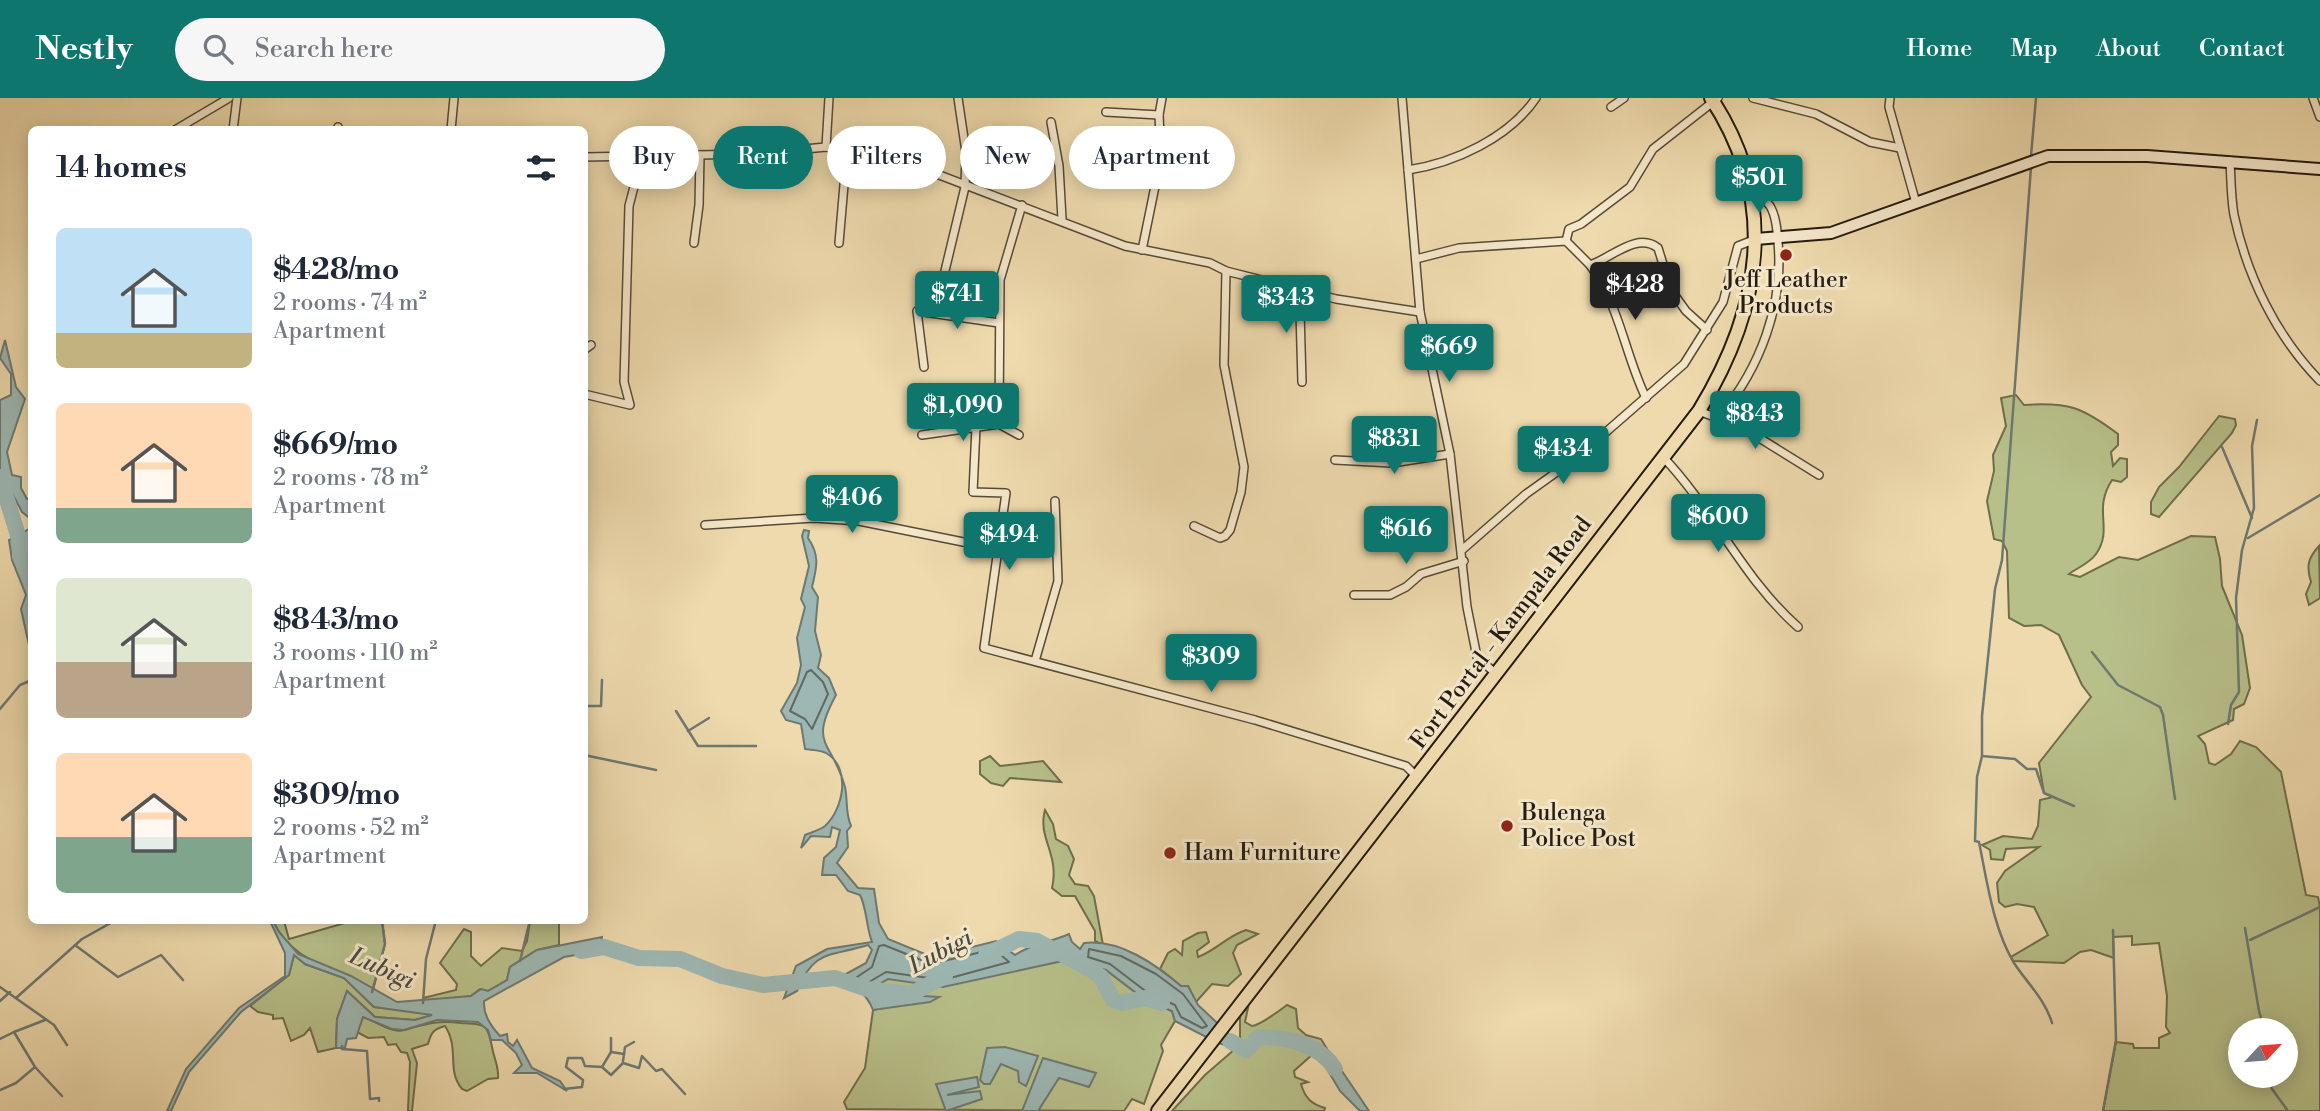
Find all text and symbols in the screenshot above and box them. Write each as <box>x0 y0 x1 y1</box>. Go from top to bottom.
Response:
search box <box>175 18 665 81</box>
text: Nestly <box>35 29 133 70</box>
icon: search <box>199 30 237 68</box>
text: Search here <box>255 33 393 65</box>
text: Home <box>1907 34 1972 64</box>
text: Map <box>2010 34 2058 64</box>
text: About <box>2096 34 2161 64</box>
text: Contact <box>2199 34 2285 64</box>
chip: Buy <box>609 126 699 189</box>
chip: Rent <box>713 126 813 189</box>
chip: Filters <box>827 126 946 189</box>
chip: New <box>960 126 1055 189</box>
chip: Apartment <box>1069 126 1235 189</box>
text: 14 homes <box>56 149 187 187</box>
icon: filters <box>522 149 560 187</box>
pin: $501 <box>1718 156 1800 215</box>
text: $501 <box>1732 164 1786 192</box>
marker: Jeff Leather Products <box>1778 247 1794 263</box>
text: $428/mo <box>273 251 399 289</box>
icon: home <box>112 256 196 340</box>
pin: $428 <box>1594 262 1676 322</box>
place label: Jeff Leather Products <box>1723 266 1848 320</box>
text: $428 <box>1606 271 1664 299</box>
pin: $741 <box>916 272 998 331</box>
pin: $343 <box>1245 275 1327 335</box>
text: $741 <box>931 280 983 308</box>
text: $343 <box>1257 284 1315 312</box>
text: 2 rooms · 74 m² <box>273 289 427 317</box>
text: Apartment <box>273 317 386 345</box>
pin: $669 <box>1408 324 1490 384</box>
text: $669 <box>1420 333 1478 361</box>
pin: $1,090 <box>906 384 1020 443</box>
text: $1,090 <box>923 392 1003 420</box>
pin: $843 <box>1714 392 1796 451</box>
text: $843 <box>1726 400 1784 428</box>
pin: $831 <box>1353 416 1435 476</box>
text: $831 <box>1368 425 1420 453</box>
text: $669/mo <box>273 426 398 464</box>
pin: $434 <box>1522 426 1604 486</box>
icon: home <box>112 431 196 515</box>
text: $434 <box>1534 435 1592 463</box>
text: 2 rooms · 78 m² <box>273 464 428 492</box>
pin: $406 <box>811 476 893 535</box>
text: $406 <box>822 484 882 512</box>
text: Apartment <box>273 492 386 520</box>
pin: $600 <box>1677 494 1759 554</box>
text: $600 <box>1687 503 1749 531</box>
pin: $616 <box>1365 506 1447 566</box>
street label: Fort Portal - Kampala Road <box>1404 511 1598 755</box>
pin: $494 <box>968 512 1050 572</box>
text: $616 <box>1380 515 1432 543</box>
text: $494 <box>980 521 1038 549</box>
text: $843/mo <box>273 601 399 639</box>
icon: home <box>112 606 196 690</box>
pin: $309 <box>1170 634 1252 694</box>
text: 3 rooms · 110 m² <box>273 639 437 667</box>
text: $309 <box>1182 643 1240 671</box>
text: Apartment <box>273 667 386 695</box>
text: $309/mo <box>273 776 400 814</box>
icon: home <box>112 781 196 865</box>
place label: Bulenga Police Post <box>1520 799 1636 853</box>
text: 2 rooms · 52 m² <box>273 814 429 842</box>
marker: Bulenga Police Post <box>1499 818 1515 834</box>
place label: Ham Furniture <box>1184 839 1341 867</box>
text: Apartment <box>273 842 386 870</box>
marker: Ham Furniture <box>1162 845 1178 861</box>
water label: Lubigi <box>903 923 979 982</box>
water label: Lubigi <box>344 941 420 997</box>
north arrow <box>2228 1018 2298 1088</box>
map controls <box>2228 1018 2298 1088</box>

